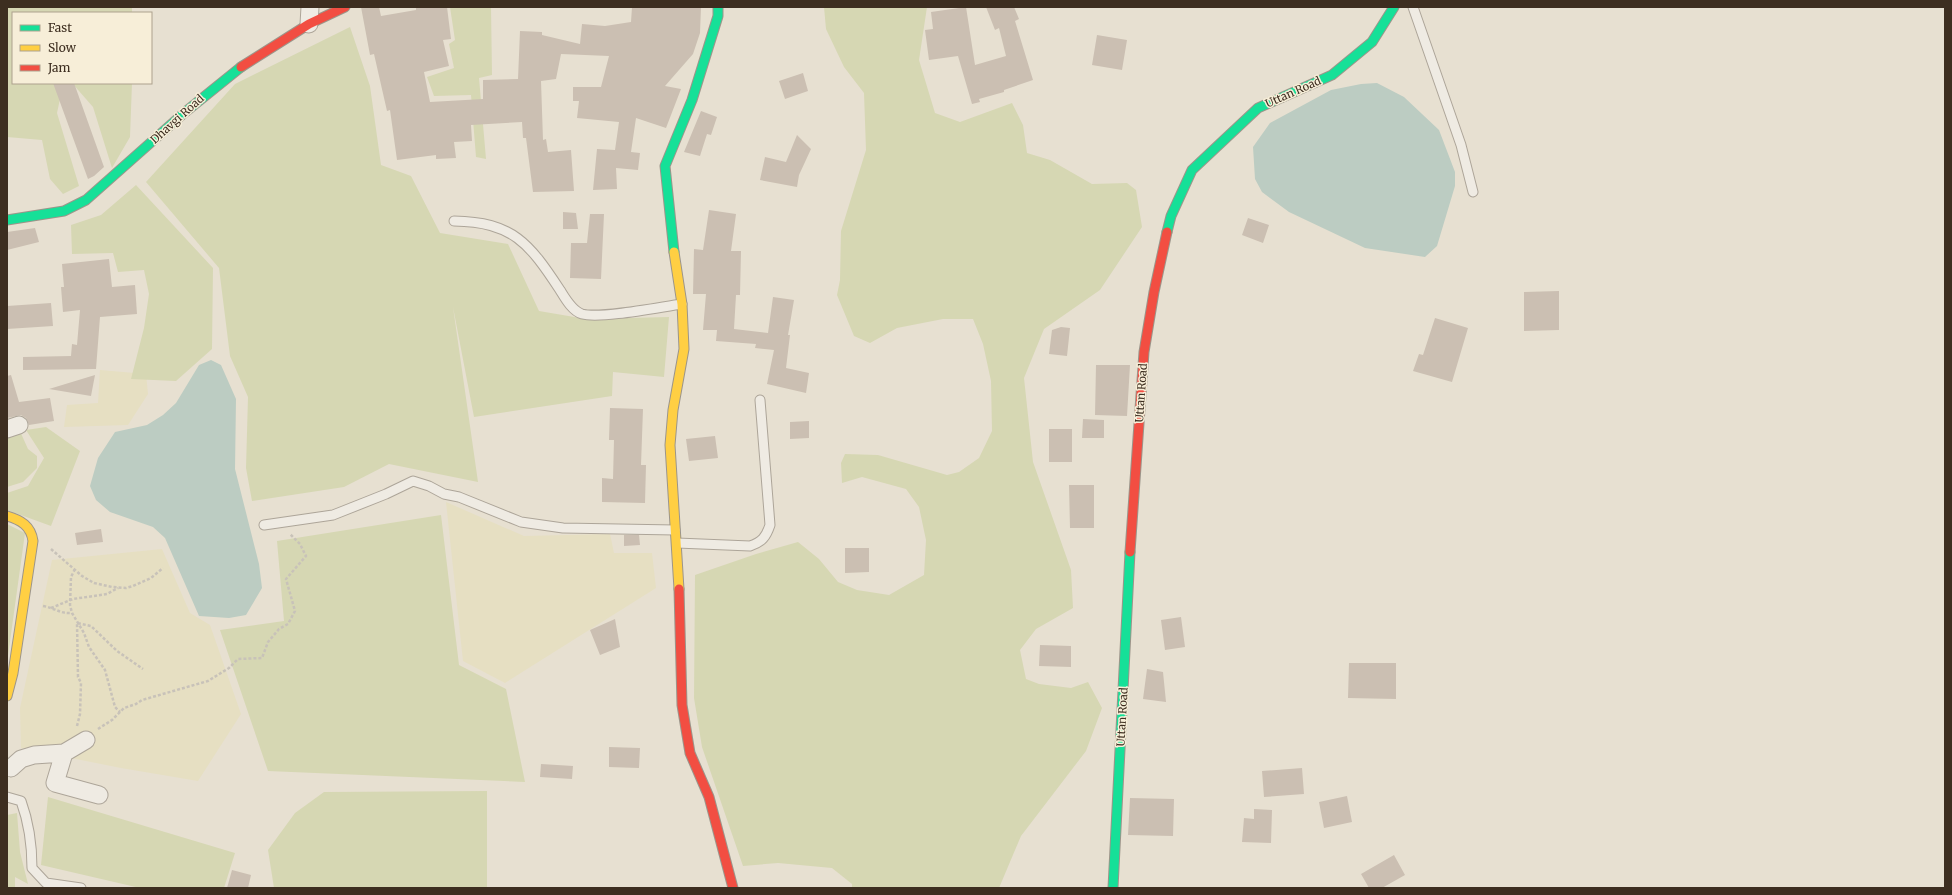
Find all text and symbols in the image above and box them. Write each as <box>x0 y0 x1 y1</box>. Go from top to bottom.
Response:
legend <box>12 12 152 84</box>
text: Fast <box>48 20 72 35</box>
text: Slow <box>48 40 77 55</box>
text: Jam <box>47 60 71 75</box>
street label: Uttan Road <box>1263 73 1323 110</box>
street label: Dhavgi Road <box>147 91 207 147</box>
street label: Uttan Road <box>1132 363 1150 423</box>
street label: Uttan Road <box>1113 687 1131 747</box>

